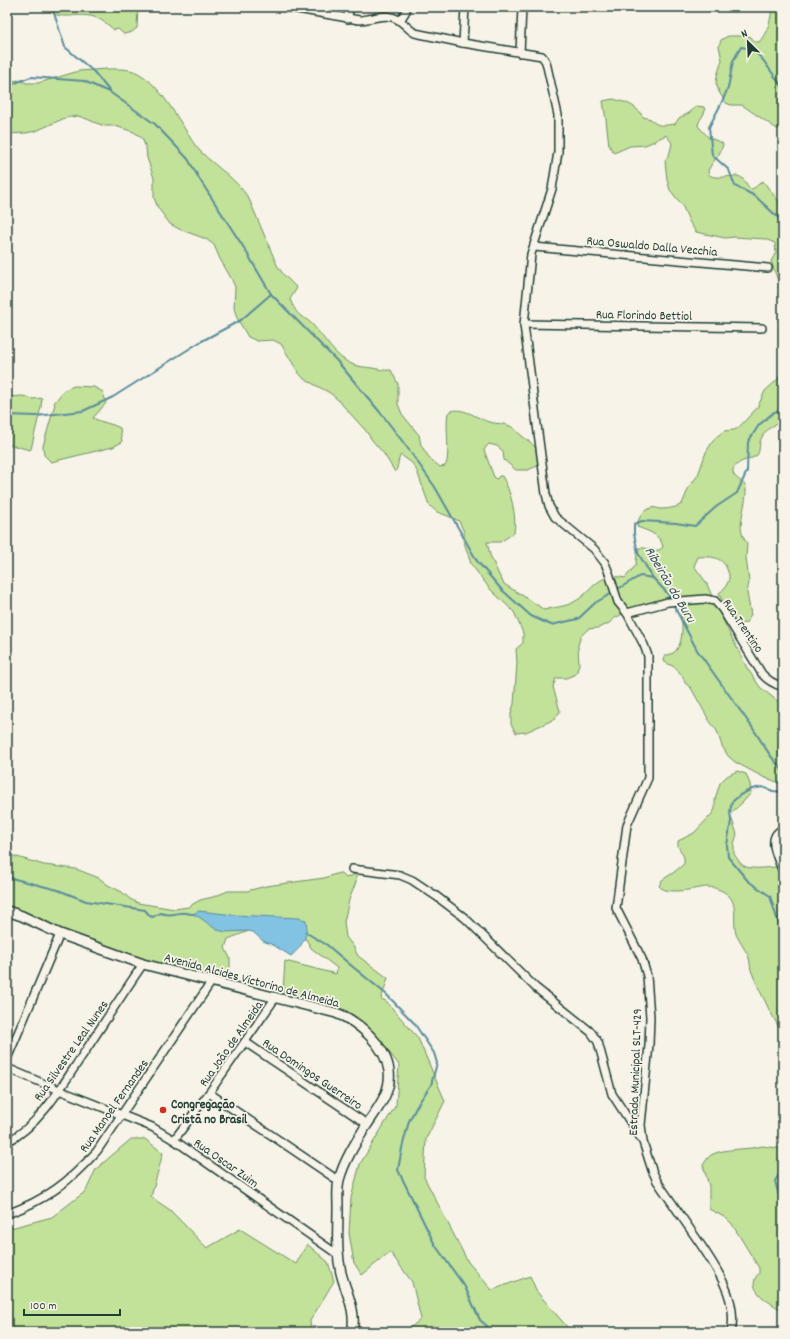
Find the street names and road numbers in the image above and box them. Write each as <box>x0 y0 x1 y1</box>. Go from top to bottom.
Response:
street label: Rua Oswaldo Dalla Vecchia <box>586 232 719 263</box>
street label: Rua Florindo Bettiol <box>596 306 692 327</box>
street label: Rua Trentino <box>717 595 767 657</box>
street label: Avenida Alcides Victorino de Almeida <box>162 949 342 1014</box>
street label: Rua Silvestre Leal Nunes <box>30 997 114 1106</box>
street label: Rua João de Almeida <box>195 997 269 1091</box>
street label: Estrada Municipal SLT-429 <box>625 1008 648 1136</box>
street label: Rua Domingos Guerreiro <box>258 1034 366 1116</box>
street label: Rua Manoel Fernandes <box>76 1056 154 1157</box>
street label: Rua Oscar Zuim <box>189 1135 262 1194</box>

